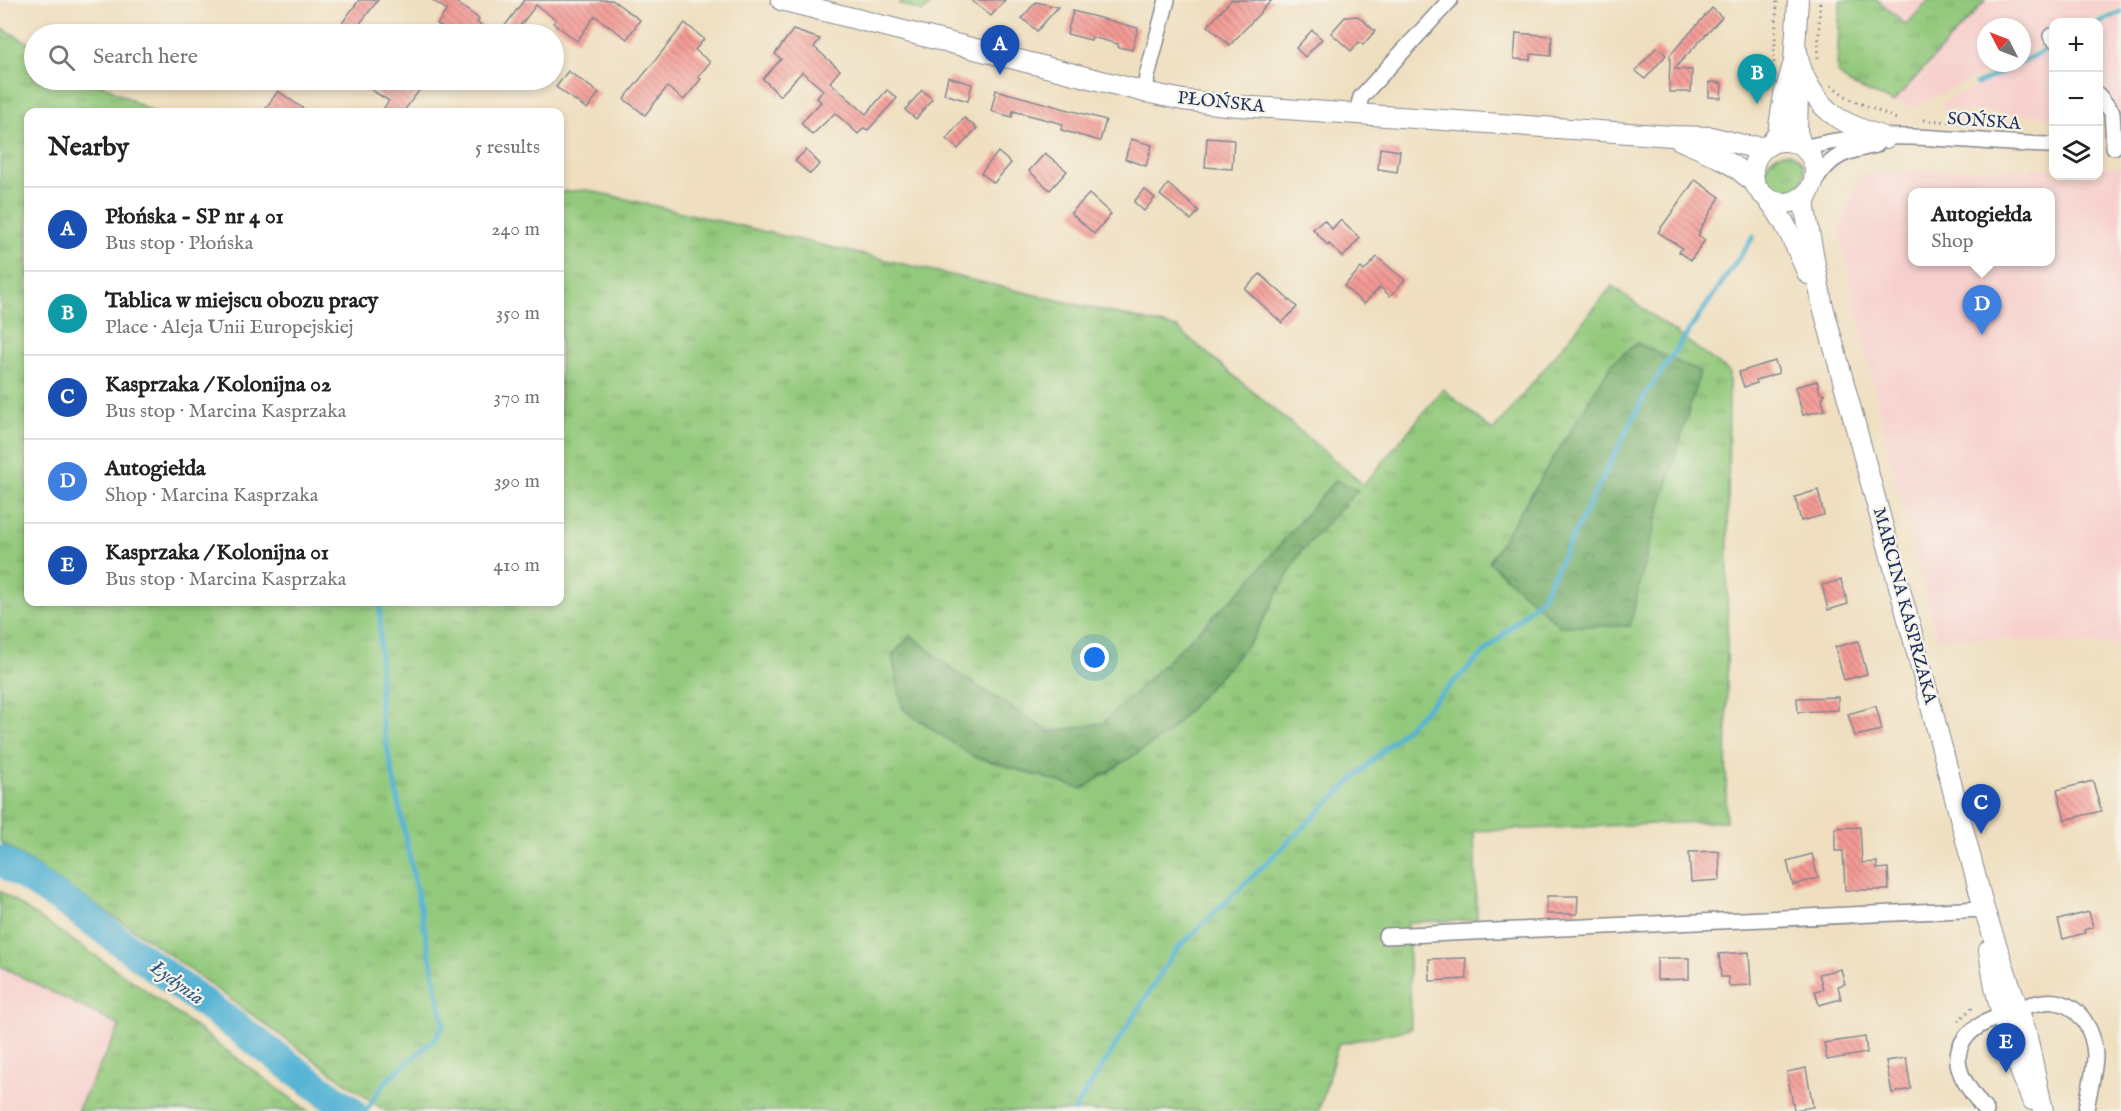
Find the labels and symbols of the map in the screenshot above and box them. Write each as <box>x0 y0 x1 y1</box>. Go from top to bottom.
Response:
north arrow <box>1977 18 2031 72</box>
pin: A <box>980 26 1020 75</box>
pin: B <box>1738 54 1776 104</box>
street label: PŁOŃSKA <box>1176 85 1267 119</box>
street label: SOŃSKA <box>1946 106 2023 136</box>
pin: D <box>1962 286 2002 335</box>
street label: MARCINA KASPRZAKA <box>1867 505 1942 708</box>
your location <box>1080 643 1109 672</box>
pin: C <box>1962 784 2000 834</box>
water label: Łydynia <box>144 955 209 1011</box>
pin: E <box>1986 1024 2026 1073</box>

